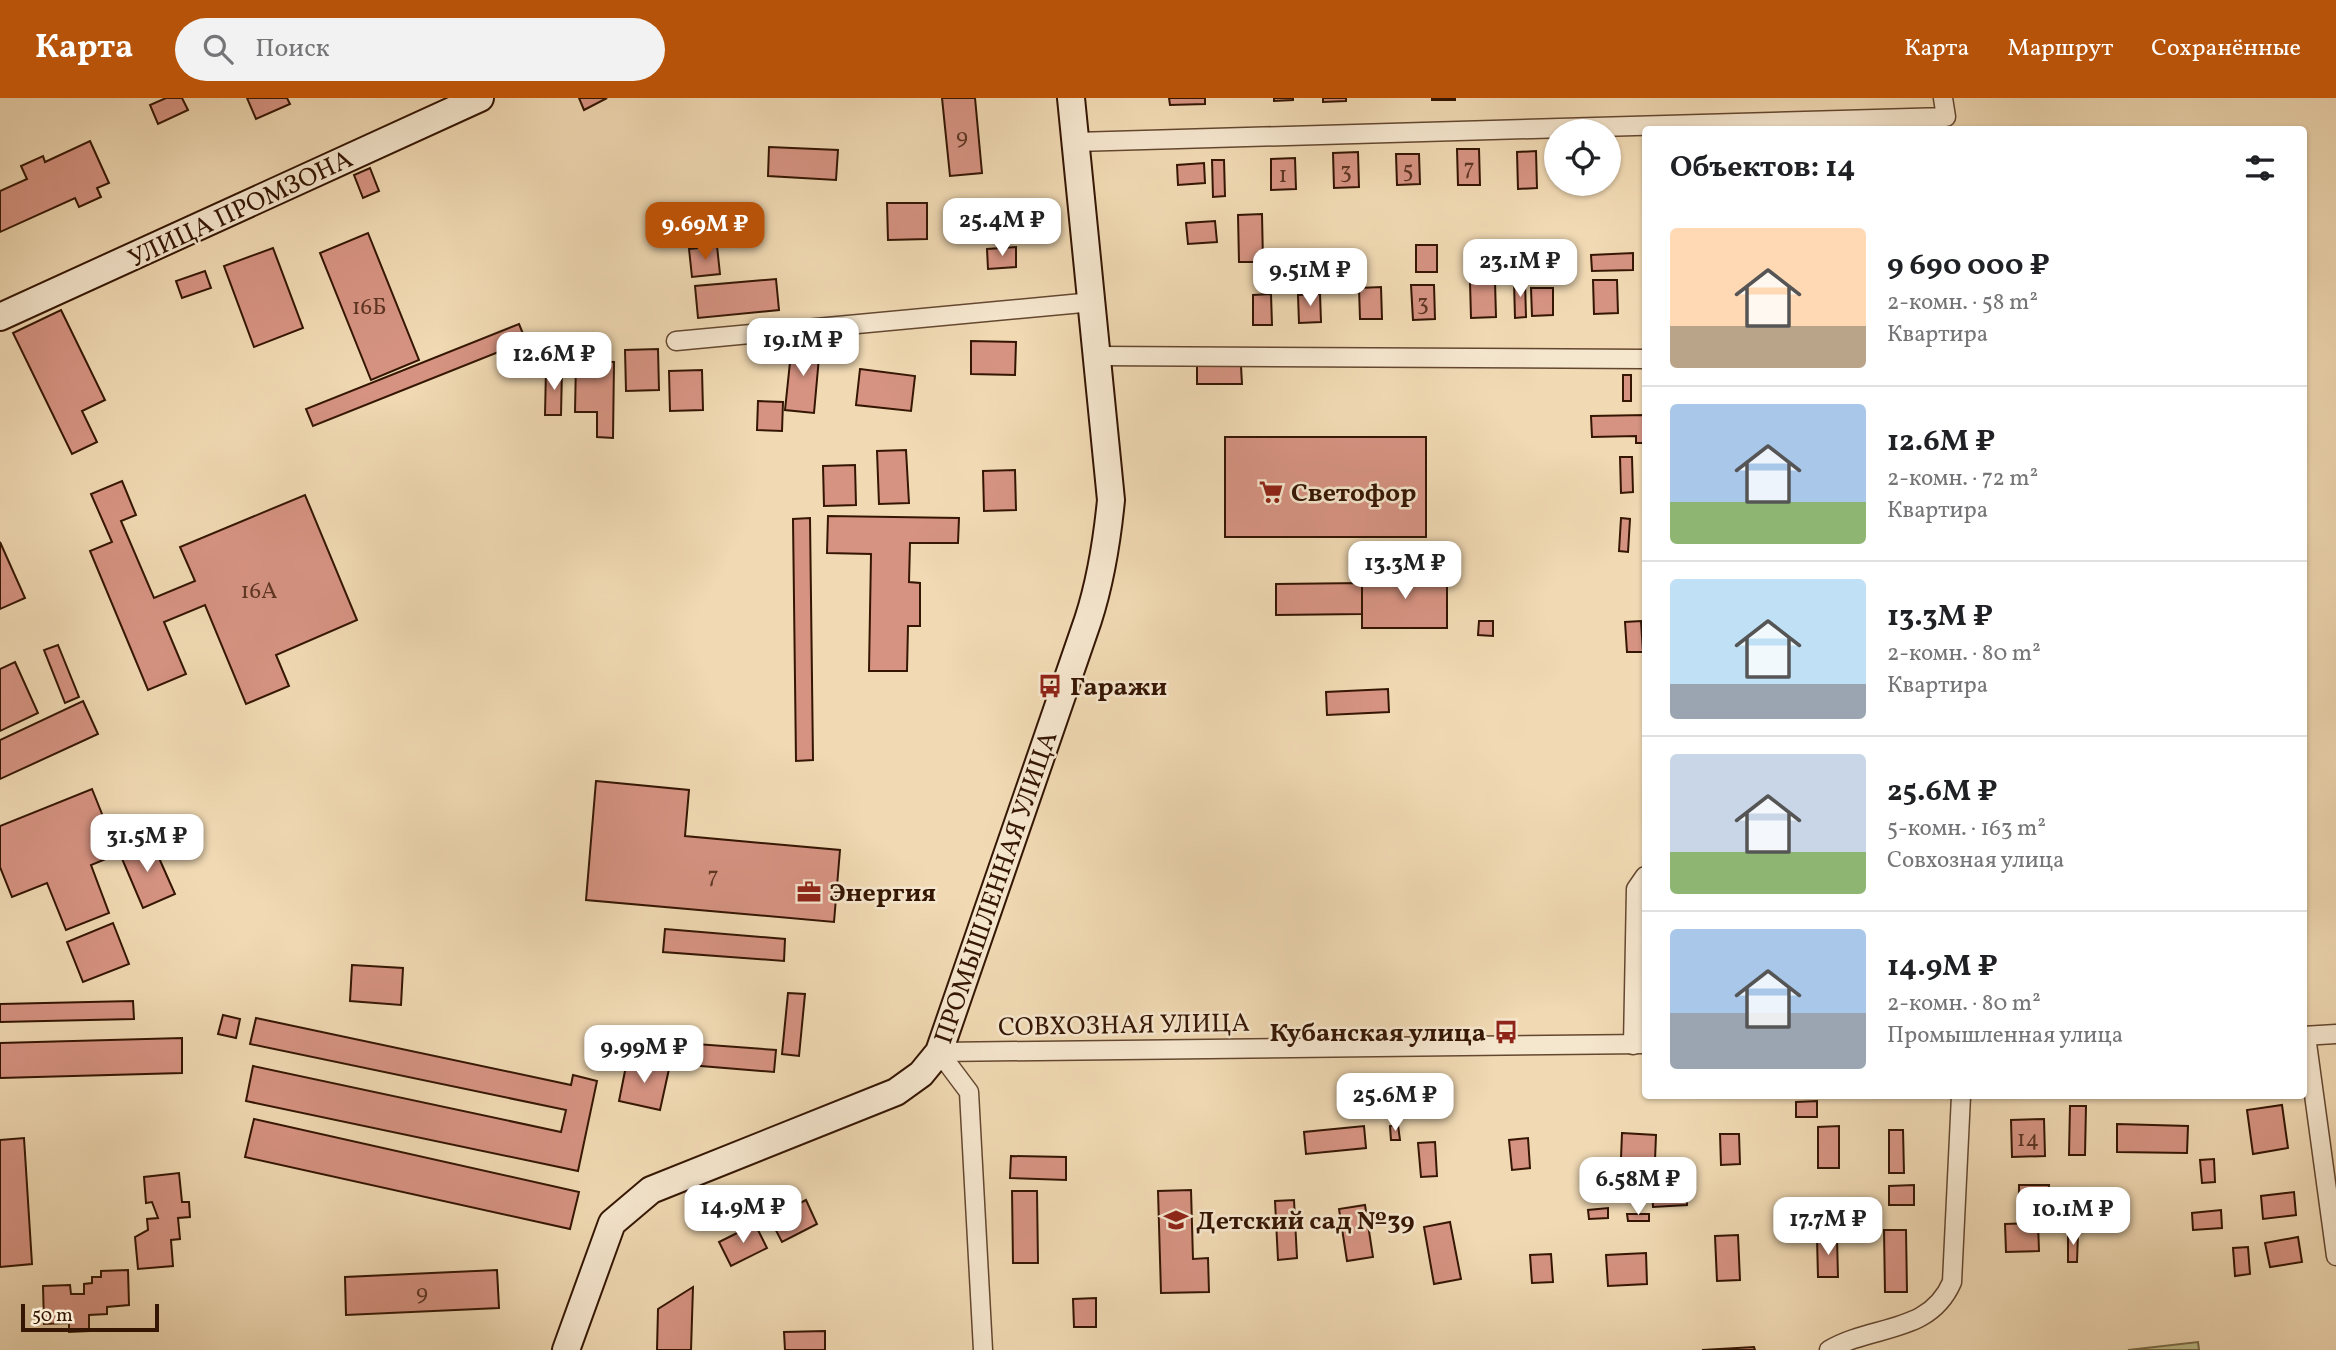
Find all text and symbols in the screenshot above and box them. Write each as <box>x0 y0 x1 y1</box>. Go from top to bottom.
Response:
search box <box>175 18 665 81</box>
text: Карта <box>35 26 133 72</box>
icon: search <box>199 30 237 68</box>
text: Поиск <box>255 31 330 67</box>
text: Карта <box>1904 32 1969 66</box>
text: Маршрут <box>2007 32 2113 66</box>
text: Сохранённые <box>2151 32 2301 66</box>
map controls <box>1544 119 1621 196</box>
button: locate <box>1544 119 1621 196</box>
house number: 9 <box>956 122 968 154</box>
street label: УЛИЦА ПРОМЗОНА <box>123 142 359 278</box>
text: Объектов: 14 <box>1670 147 1855 189</box>
icon: filters <box>2241 149 2279 187</box>
house number: 7 <box>1463 153 1475 185</box>
house number: 5 <box>1402 155 1414 187</box>
house number: 3 <box>1340 156 1352 188</box>
house number: 1 <box>1279 160 1287 192</box>
pin: 25.4M ₽ <box>937 198 1067 258</box>
pin: 9.69M ₽ <box>640 202 770 262</box>
text: 25.4M ₽ <box>959 205 1045 237</box>
text: 9.69M ₽ <box>661 209 749 241</box>
pin: 23.1M ₽ <box>1455 240 1585 299</box>
text: 9 690 000 ₽ <box>1887 245 2050 287</box>
text: 23.1M ₽ <box>1479 246 1561 278</box>
pin: 9.51M ₽ <box>1245 248 1375 308</box>
text: 9.51M ₽ <box>1269 255 1351 287</box>
icon: home <box>1726 256 1810 340</box>
text: 2-комн. · 58 m² <box>1887 287 2038 319</box>
house number: 3 <box>1417 288 1429 320</box>
house number: 16Б <box>352 292 386 324</box>
pin: 19.1M ₽ <box>738 318 868 378</box>
text: Квартира <box>1887 319 1988 351</box>
text: 19.1M ₽ <box>763 325 843 357</box>
pin: 12.6M ₽ <box>489 332 619 392</box>
text: 12.6M ₽ <box>513 339 595 371</box>
text: 12.6M ₽ <box>1887 421 1995 463</box>
icon: home <box>1726 432 1810 516</box>
text: 2-комн. · 72 m² <box>1887 463 2038 495</box>
place label: Светофор <box>1291 476 1416 512</box>
supermarket icon: Светофор <box>1257 478 1285 506</box>
text: Квартира <box>1887 495 1988 527</box>
pin: 13.3M ₽ <box>1340 542 1470 601</box>
text: 13.3M ₽ <box>1364 548 1446 580</box>
house number: 16А <box>241 576 277 608</box>
text: 13.3M ₽ <box>1887 596 1993 638</box>
icon: home <box>1726 607 1810 691</box>
text: 2-комн. · 80 m² <box>1887 638 2041 670</box>
place label: Гаражи <box>1070 670 1167 706</box>
text: Квартира <box>1887 670 1988 702</box>
bus stop icon: Гаражи <box>1036 672 1064 700</box>
street label: ПРОМЫШЛЕННАЯ УЛИЦА <box>926 726 1067 1049</box>
text: 25.6M ₽ <box>1887 771 1998 813</box>
icon: home <box>1726 782 1810 866</box>
text: 5-комн. · 163 m² <box>1887 813 2046 845</box>
pin: 31.5M ₽ <box>82 814 212 874</box>
text: 31.5M ₽ <box>107 821 187 853</box>
text: Совхозная улица <box>1887 845 2065 877</box>
house number: 7 <box>707 861 719 893</box>
place label: Энергия <box>829 876 936 912</box>
office icon: Энергия <box>795 878 823 906</box>
text: 14.9M ₽ <box>1887 946 1998 988</box>
icon: home <box>1726 957 1810 1041</box>
text: 2-комн. · 80 m² <box>1887 988 2041 1020</box>
street label: СОВХОЗНАЯ УЛИЦА <box>998 1006 1250 1046</box>
place label: Кубанская улица <box>1269 1016 1486 1052</box>
bus stop icon: Кубанская улица <box>1492 1018 1520 1046</box>
text: Промышленная улица <box>1887 1020 2123 1052</box>
pin: 9.99M ₽ <box>579 1026 709 1085</box>
text: 9.99M ₽ <box>600 1032 688 1064</box>
pin: 25.6M ₽ <box>1330 1074 1460 1133</box>
text: 25.6M ₽ <box>1353 1080 1437 1112</box>
house number: 14 <box>2017 1124 2039 1156</box>
pin: 6.58M ₽ <box>1573 1158 1703 1217</box>
text: 6.58M ₽ <box>1595 1164 1681 1196</box>
pin: 14.9M ₽ <box>678 1186 808 1245</box>
pin: 10.1M ₽ <box>2008 1188 2138 1247</box>
text: 14.9M ₽ <box>700 1192 786 1224</box>
text: 10.1M ₽ <box>2032 1194 2114 1226</box>
pin: 17.7M ₽ <box>1763 1198 1893 1257</box>
place label: Детский сад №39 <box>1196 1204 1415 1240</box>
text: 17.7M ₽ <box>1789 1204 1867 1236</box>
school or university icon: Детский сад №39 <box>1162 1206 1190 1234</box>
house number: 9 <box>416 1278 428 1310</box>
scale bar <box>21 1301 159 1333</box>
text: 50 m <box>32 1303 73 1329</box>

